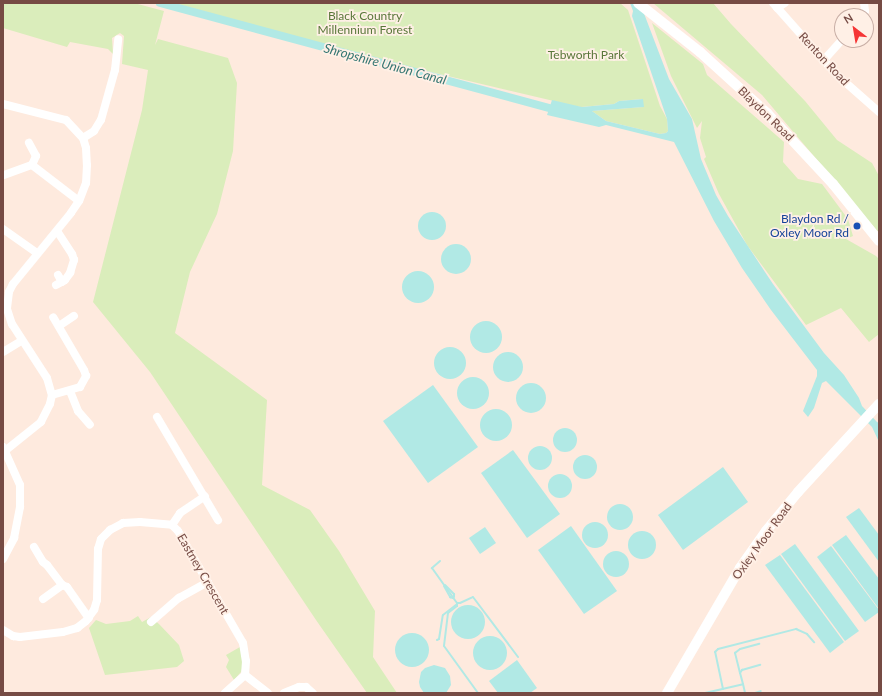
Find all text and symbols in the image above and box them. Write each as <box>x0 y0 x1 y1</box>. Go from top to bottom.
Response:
north arrow <box>834 8 874 48</box>
park label: Black Country Millennium Forest <box>318 9 412 37</box>
text: N <box>841 10 855 26</box>
street label: Renton Road <box>796 29 852 89</box>
water label: Shropshire Union Canal <box>322 40 448 88</box>
park label: Tebworth Park <box>548 48 624 62</box>
street label: Blaydon Road <box>735 84 797 144</box>
place label: Blaydon Rd / Oxley Moor Rd <box>769 212 849 240</box>
marker: Blaydon Rd / Oxley Moor Rd <box>852 221 862 231</box>
street label: Oxley Moor Road <box>729 499 795 583</box>
street label: Eastney Crescent <box>174 531 232 617</box>

